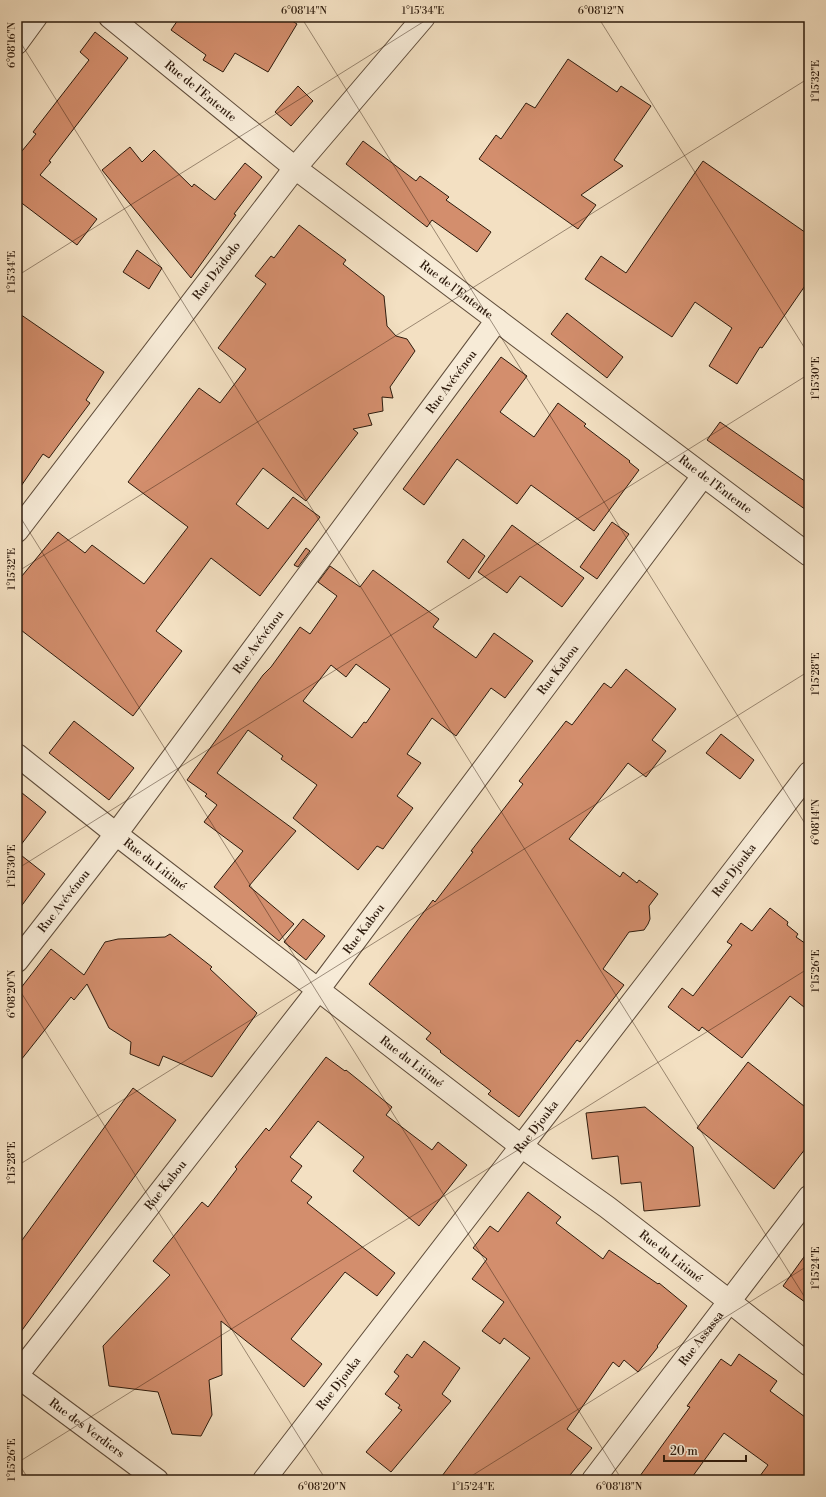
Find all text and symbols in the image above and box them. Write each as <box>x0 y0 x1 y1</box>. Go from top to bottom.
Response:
text: 6°08'14"N <box>281 5 328 17</box>
text: 1°15'34"E <box>402 5 444 17</box>
text: 6°08'12"N <box>578 5 625 17</box>
text: 6°08'16"N <box>6 21 18 68</box>
street label: Rue de l'Entente <box>162 57 240 125</box>
text: 1°15'32"E <box>810 60 822 102</box>
street label: Rue Dzidodo <box>189 238 244 303</box>
text: 1°15'34"E <box>6 251 18 293</box>
street label: Rue de l'Entente <box>417 257 496 322</box>
street label: Rue Avévénou <box>423 347 480 417</box>
text: 1°15'30"E <box>810 356 822 400</box>
street label: Rue de l'Entente <box>676 452 755 517</box>
text: 1°15'32"E <box>6 548 18 590</box>
street label: Rue Avévénou <box>230 607 287 677</box>
street label: Rue Kabou <box>534 641 582 698</box>
text: 1°15'28"E <box>810 653 822 695</box>
text: 6°08'14"N <box>810 798 822 845</box>
street label: Rue du Litimé <box>120 835 190 893</box>
street label: Rue Djouka <box>709 840 760 900</box>
text: 1°15'30"E <box>6 844 18 888</box>
street label: Rue Avévénou <box>35 866 93 936</box>
street label: Rue Kabou <box>340 901 388 957</box>
text: 1°15'26"E <box>810 950 822 992</box>
text: 6°08'20"N <box>6 969 18 1018</box>
street label: Rue du Litimé <box>377 1033 447 1091</box>
street label: Rue Djouka <box>511 1096 562 1156</box>
text: 1°15'28"E <box>6 1142 18 1184</box>
street label: Rue Kabou <box>141 1157 190 1213</box>
street label: Rue du Litimé <box>636 1227 706 1285</box>
text: 1°15'24"E <box>810 1247 822 1289</box>
street label: Rue Assassa <box>675 1307 727 1369</box>
street label: Rue Djouka <box>313 1353 364 1413</box>
street label: Rue des Verdiers <box>46 1395 128 1461</box>
scale bar <box>664 1437 746 1463</box>
text: 1°15'26"E <box>6 1439 18 1481</box>
text: 20 m <box>670 1444 698 1459</box>
text: 6°08'20"N <box>298 1481 347 1493</box>
text: 1°15'24"E <box>452 1481 494 1493</box>
text: 6°08'18"N <box>596 1481 643 1493</box>

